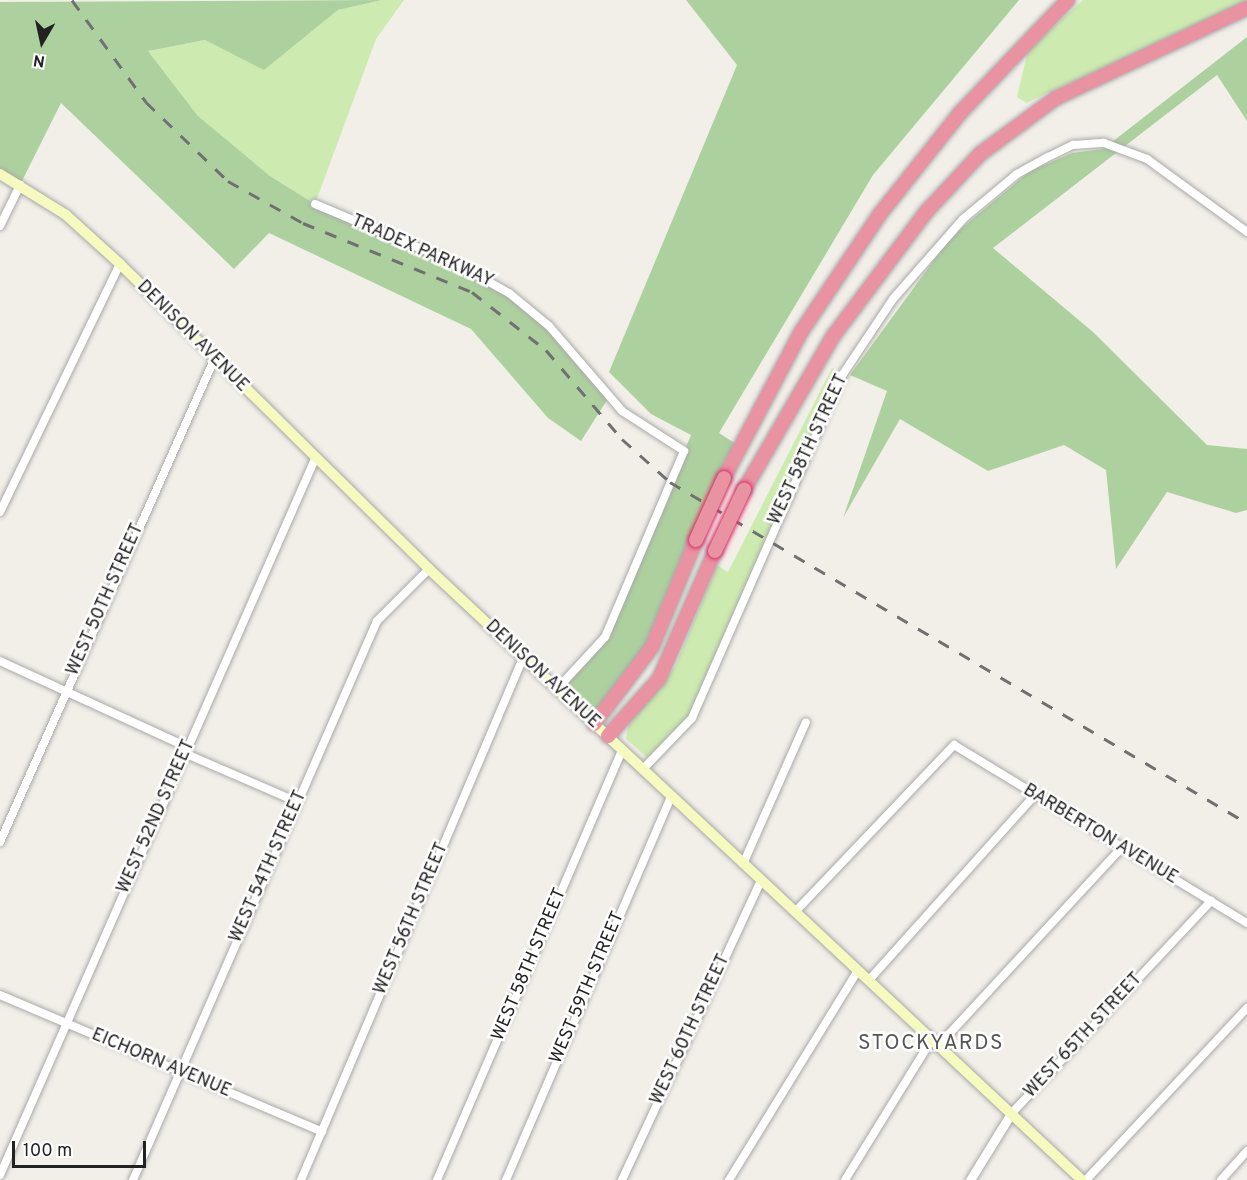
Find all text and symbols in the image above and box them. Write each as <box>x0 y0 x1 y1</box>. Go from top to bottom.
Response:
north arrow <box>12 12 72 72</box>
text: N <box>32 49 46 71</box>
street label: TRADEX PARKWAY <box>348 211 496 293</box>
street label: DENISON AVENUE <box>131 276 253 398</box>
street label: WEST 58TH STREET <box>764 371 854 529</box>
street label: WEST 50TH STREET <box>63 520 149 680</box>
street label: DENISON AVENUE <box>480 616 604 734</box>
street label: WEST 52ND STREET <box>113 736 201 898</box>
street label: BARBERTON AVENUE <box>1018 780 1182 890</box>
street label: WEST 54TH STREET <box>226 787 312 947</box>
street label: WEST 56TH STREET <box>370 839 454 999</box>
street label: WEST 58TH STREET <box>488 885 572 1045</box>
street label: WEST 59TH STREET <box>546 908 630 1068</box>
street label: WEST 60TH STREET <box>646 951 736 1109</box>
street label: WEST 65TH STREET <box>1020 969 1148 1103</box>
street label: EICHORN AVENUE <box>88 1025 234 1103</box>
district label: STOCKYARDS <box>858 1031 1004 1057</box>
scale bar <box>15 1129 148 1167</box>
text: 100 m <box>23 1140 72 1163</box>

